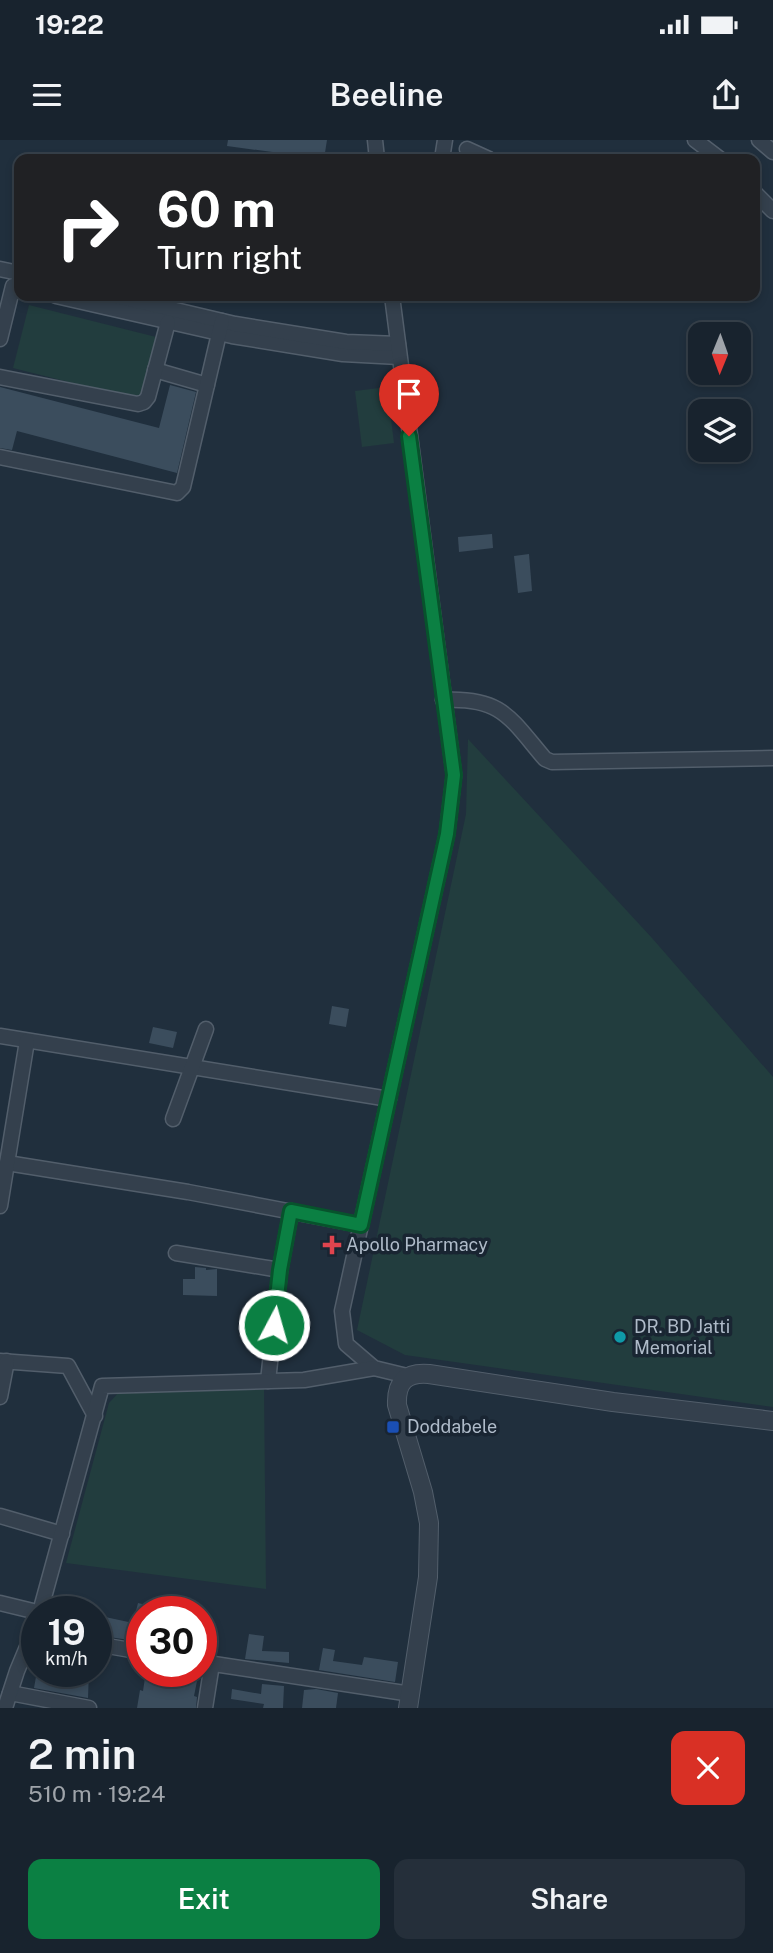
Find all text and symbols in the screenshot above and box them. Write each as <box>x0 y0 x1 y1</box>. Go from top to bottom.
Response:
text: 19:22 <box>35 9 104 40</box>
icon: menu <box>28 76 66 114</box>
text: Beeline <box>330 76 443 113</box>
icon: share <box>707 76 745 114</box>
text: 60 m <box>157 180 276 238</box>
icon: right <box>42 182 133 273</box>
text: Turn right <box>157 239 302 276</box>
north arrow <box>688 322 751 385</box>
map controls <box>688 322 751 462</box>
pin <box>379 364 439 436</box>
icon: arrive <box>390 375 428 413</box>
button: layers <box>688 399 751 462</box>
place label: Apollo Pharmacy <box>346 1234 488 1255</box>
marker: Apollo Pharmacy <box>324 1237 340 1253</box>
position arrow <box>237 1288 311 1362</box>
place label: DR. BD Jatti Memorial <box>634 1316 730 1358</box>
marker: DR. BD Jatti Memorial <box>612 1329 628 1345</box>
place label: Doddabele <box>407 1416 497 1437</box>
marker: Doddabele <box>385 1419 401 1435</box>
speed limit sign: 30 <box>126 1596 217 1687</box>
text: 19 <box>47 1612 86 1653</box>
text: km/h <box>45 1648 88 1669</box>
text: 2 min <box>28 1729 136 1778</box>
button: close <box>671 1731 745 1805</box>
text: 510 m · 19:24 <box>28 1780 166 1807</box>
button: Exit <box>28 1859 380 1939</box>
button: Share <box>394 1859 745 1939</box>

